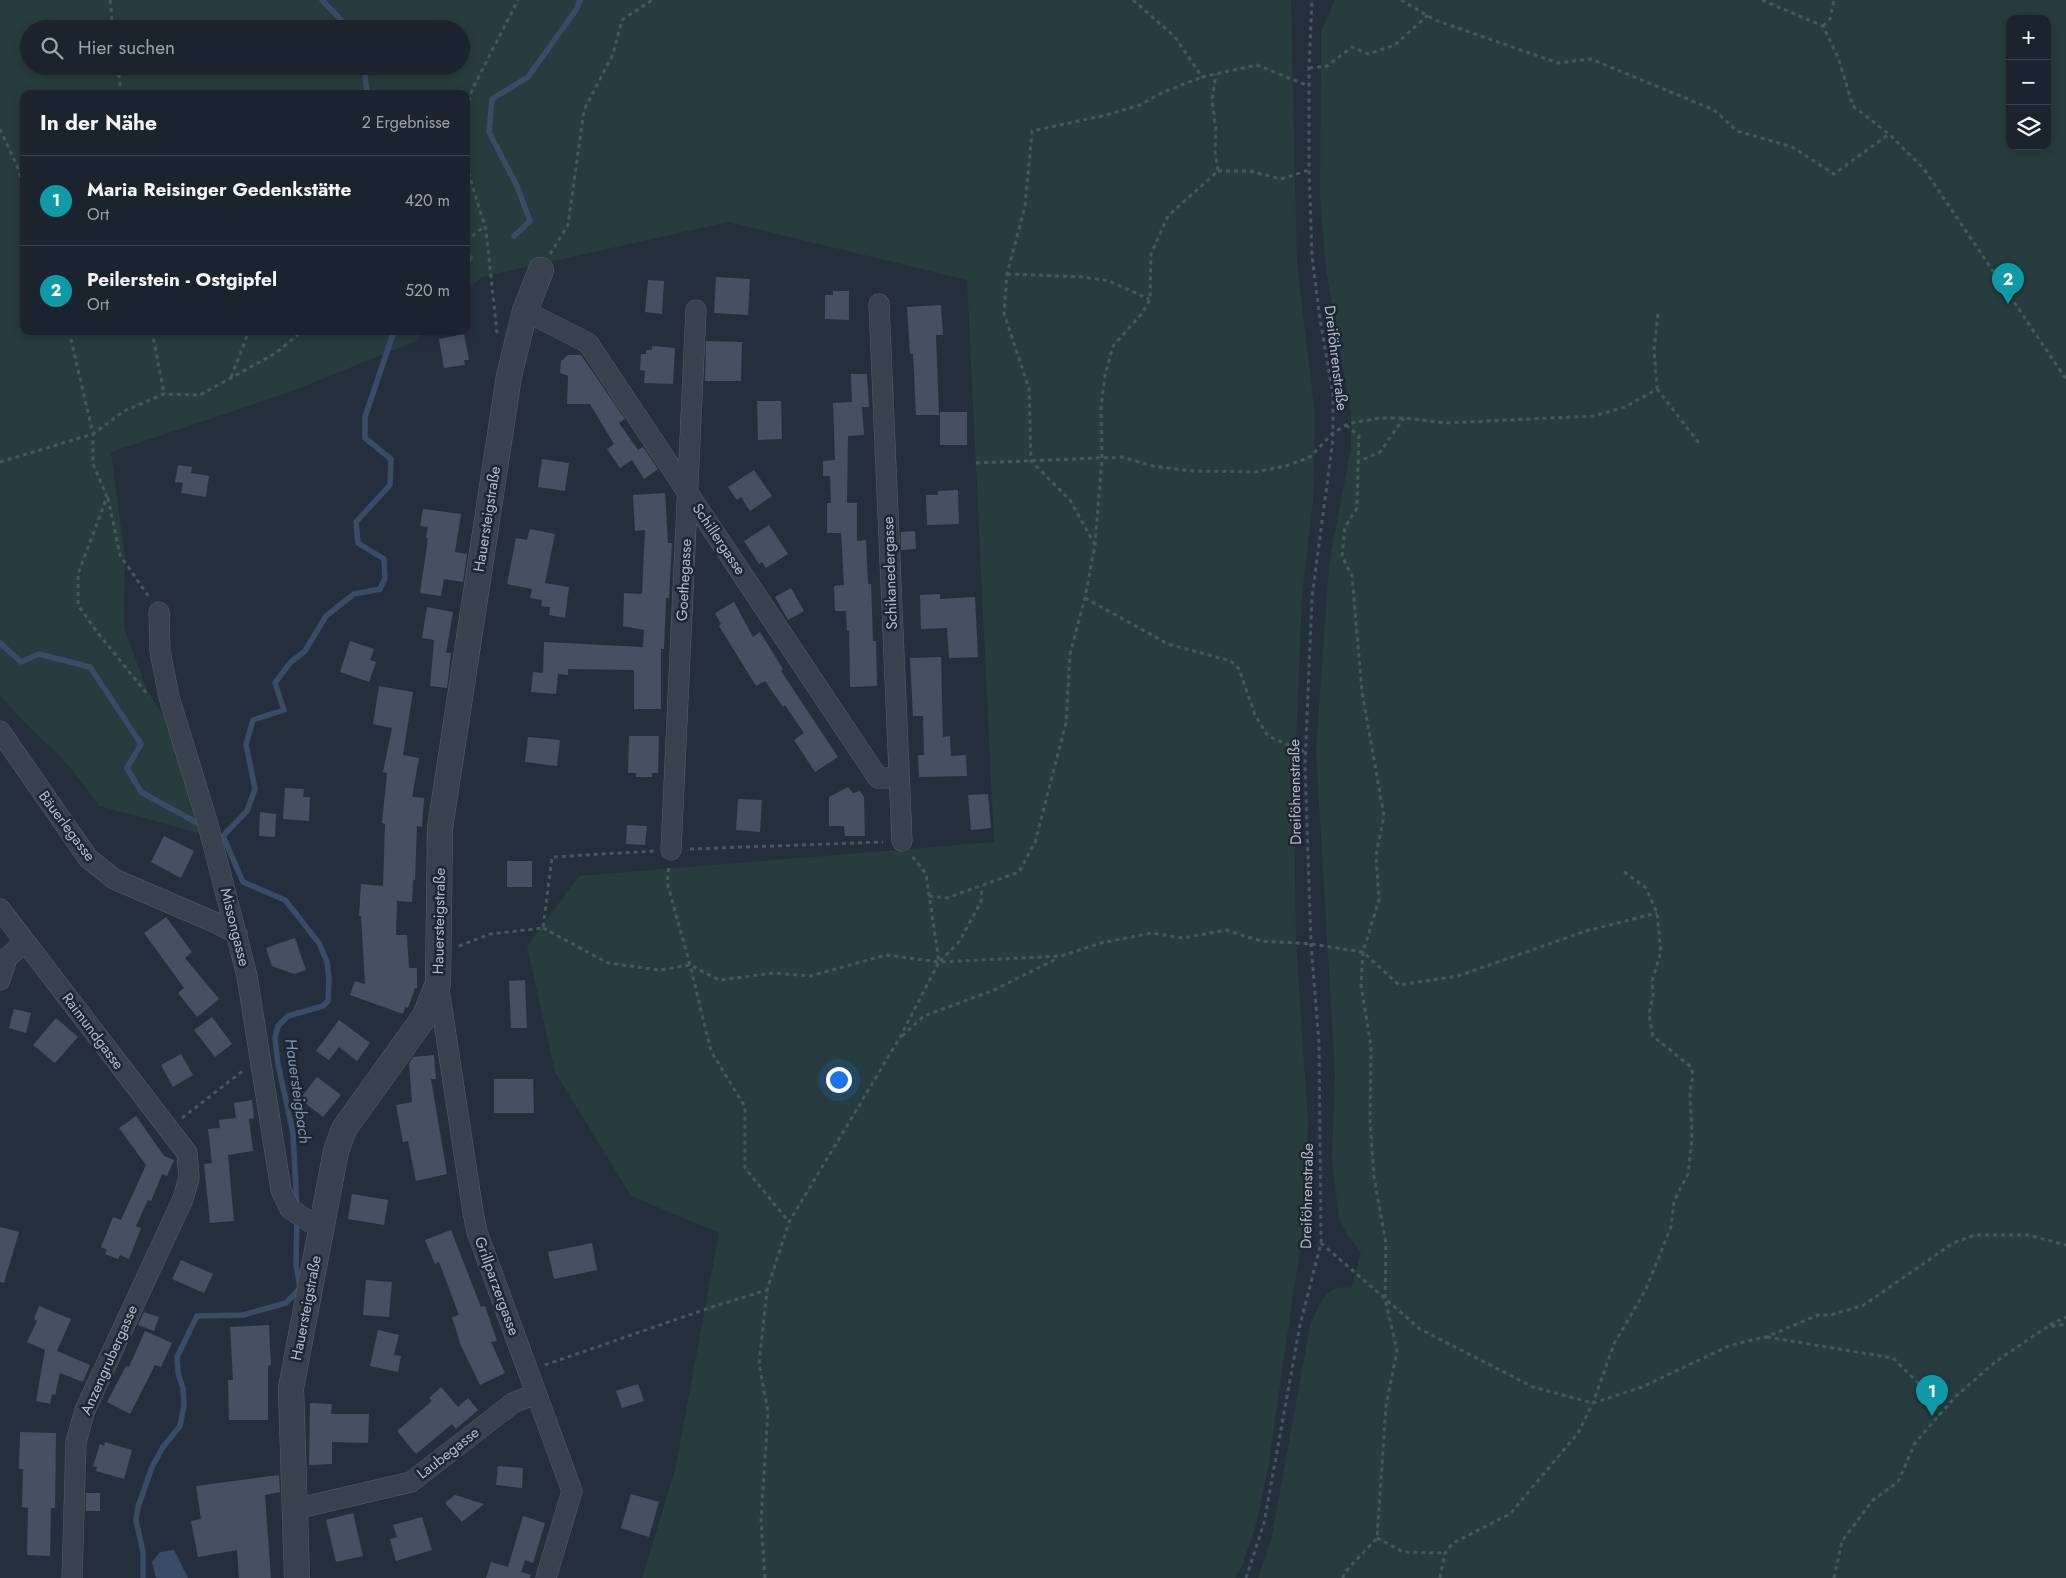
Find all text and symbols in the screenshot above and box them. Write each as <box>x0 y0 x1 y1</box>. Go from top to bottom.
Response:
map controls <box>2006 15 2051 150</box>
button: + <box>2006 15 2051 60</box>
search box <box>20 20 470 75</box>
icon: search <box>38 34 66 62</box>
text: Hier suchen <box>78 34 175 61</box>
button: − <box>2006 60 2051 105</box>
button: layers <box>2006 105 2051 150</box>
text: In der Nähe <box>40 108 157 138</box>
text: 2 Ergebnisse <box>362 111 450 134</box>
text: Maria Reisinger Gedenkstätte <box>87 176 351 203</box>
text: 1 <box>52 189 60 212</box>
text: 420 m <box>405 189 450 212</box>
text: Ort <box>87 203 109 226</box>
pin: 2 <box>1992 263 2024 304</box>
text: Peilerstein - Ostgipfel <box>87 266 277 293</box>
text: 2 <box>51 279 61 302</box>
text: 520 m <box>405 279 450 302</box>
text: Ort <box>87 293 109 316</box>
street label: Dreiföhrenstraße <box>1319 304 1353 412</box>
street label: Hauersteigstraße <box>468 464 506 573</box>
street label: Schillergasse <box>687 499 751 579</box>
street label: Schikanedergasse <box>877 516 903 630</box>
street label: Goethegasse <box>671 538 697 622</box>
street label: Dreiföhrenstraße <box>1283 739 1307 845</box>
street label: Bäuerlegasse <box>33 786 101 866</box>
street label: Hauersteigstraße <box>427 867 451 975</box>
street label: Missongasse <box>215 886 255 969</box>
street label: Raimundgasse <box>57 988 129 1074</box>
water label: Hauersteigbach <box>279 1037 317 1145</box>
your location <box>826 1067 852 1093</box>
street label: Dreiföhrenstraße <box>1295 1143 1319 1249</box>
street label: Grillparzergasse <box>469 1233 525 1339</box>
street label: Hauersteigstraße <box>285 1253 327 1362</box>
street label: Anzengrubergasse <box>75 1301 143 1419</box>
pin: 1 <box>1916 1375 1948 1416</box>
street label: Laubegasse <box>412 1421 484 1484</box>

